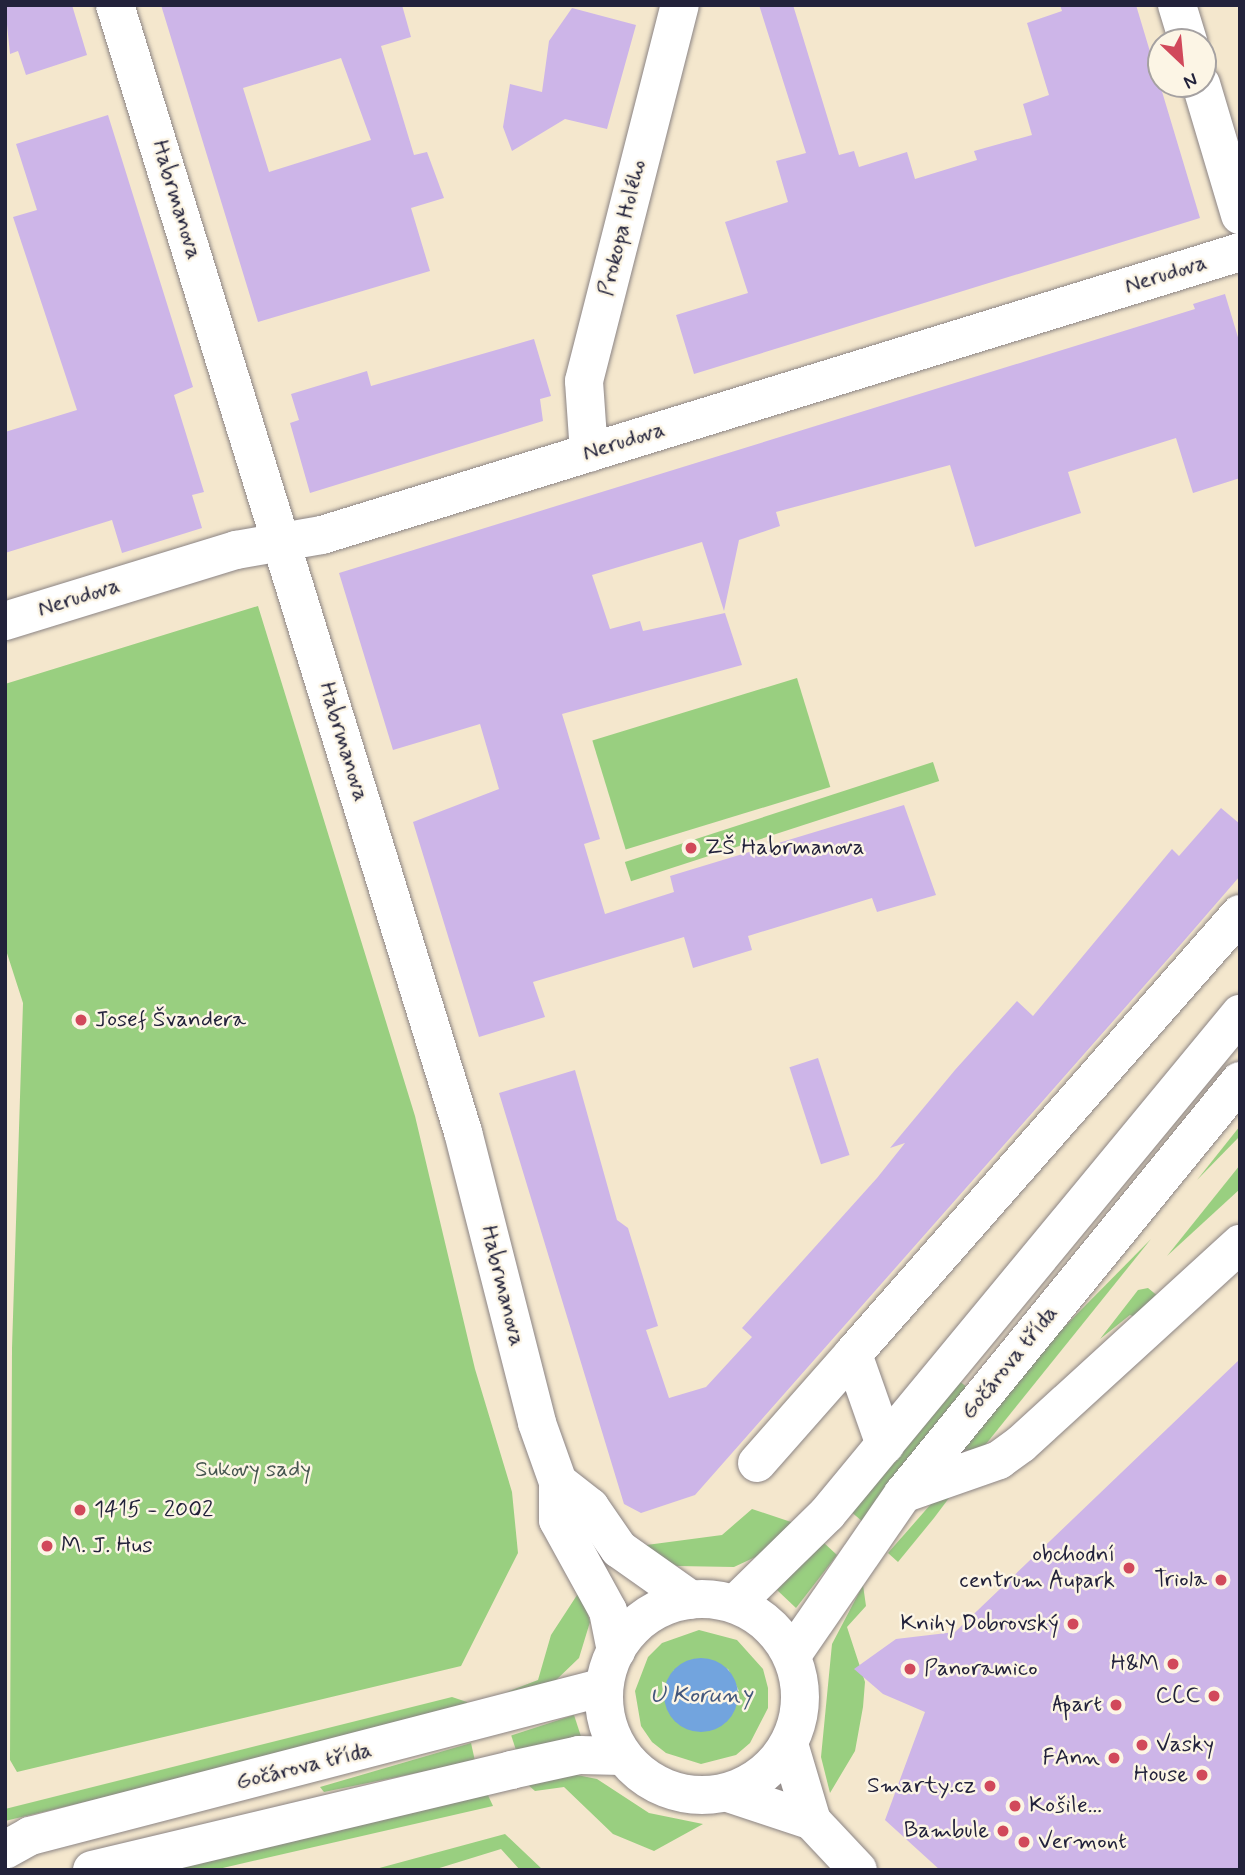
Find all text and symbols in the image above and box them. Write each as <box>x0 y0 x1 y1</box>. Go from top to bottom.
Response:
north arrow <box>1147 28 1217 98</box>
text: N <box>1179 67 1202 95</box>
street label: Habrmanova <box>145 137 207 263</box>
street label: Prokopa Holého <box>593 157 653 299</box>
street label: Nerudova <box>1121 249 1211 301</box>
street label: Nerudova <box>579 416 669 468</box>
street label: Nerudova <box>34 572 124 624</box>
street label: Habrmanova <box>312 679 374 805</box>
place label: ZŠ Habrmanova <box>705 834 865 862</box>
marker: ZŠ Habrmanova <box>683 840 699 856</box>
place label: Josef Švandera <box>95 1006 246 1034</box>
marker: Josef Švandera <box>73 1012 89 1028</box>
street label: Habrmanova <box>474 1223 530 1349</box>
street label: Gočárova třída <box>954 1298 1066 1428</box>
park label: Sukovy sady <box>195 1456 311 1484</box>
place label: 1415 - 2002 <box>94 1496 213 1524</box>
marker: 1415 - 2002 <box>72 1502 88 1518</box>
place label: M. J. Hus <box>61 1532 153 1560</box>
marker: M. J. Hus <box>39 1538 55 1554</box>
place label: obchodní centrum Aupark <box>959 1541 1115 1595</box>
marker: obchodní centrum Aupark <box>1121 1560 1137 1576</box>
place label: Triola <box>1154 1566 1207 1594</box>
marker: Triola <box>1213 1572 1229 1588</box>
place label: Knihy Dobrovský <box>898 1610 1059 1638</box>
marker: Knihy Dobrovský <box>1065 1616 1081 1632</box>
place label: H&M <box>1111 1650 1159 1678</box>
place label: Panoramico <box>924 1655 1038 1683</box>
marker: H&M <box>1165 1656 1181 1672</box>
marker: Panoramico <box>902 1661 918 1677</box>
water label: U Koruny <box>652 1682 750 1710</box>
place label: CCC <box>1155 1682 1200 1710</box>
marker: CCC <box>1206 1688 1222 1704</box>
place label: Apart <box>1052 1691 1102 1719</box>
marker: Apart <box>1108 1697 1124 1713</box>
place label: Vasky <box>1156 1731 1214 1759</box>
street label: Gočárova třída <box>231 1736 377 1798</box>
marker: Vasky <box>1134 1737 1150 1753</box>
place label: FAnn <box>1042 1744 1100 1772</box>
marker: FAnn <box>1106 1750 1122 1766</box>
place label: House <box>1134 1761 1188 1789</box>
marker: House <box>1194 1767 1210 1783</box>
place label: Smarty.cz <box>867 1772 976 1800</box>
marker: Smarty.cz <box>982 1778 998 1794</box>
place label: Košile... <box>1029 1792 1102 1820</box>
marker: Košile... <box>1007 1798 1023 1814</box>
place label: Bambule <box>904 1817 989 1845</box>
marker: Bambule <box>995 1823 1011 1839</box>
place label: Vermont <box>1038 1828 1127 1856</box>
marker: Vermont <box>1016 1834 1032 1850</box>

